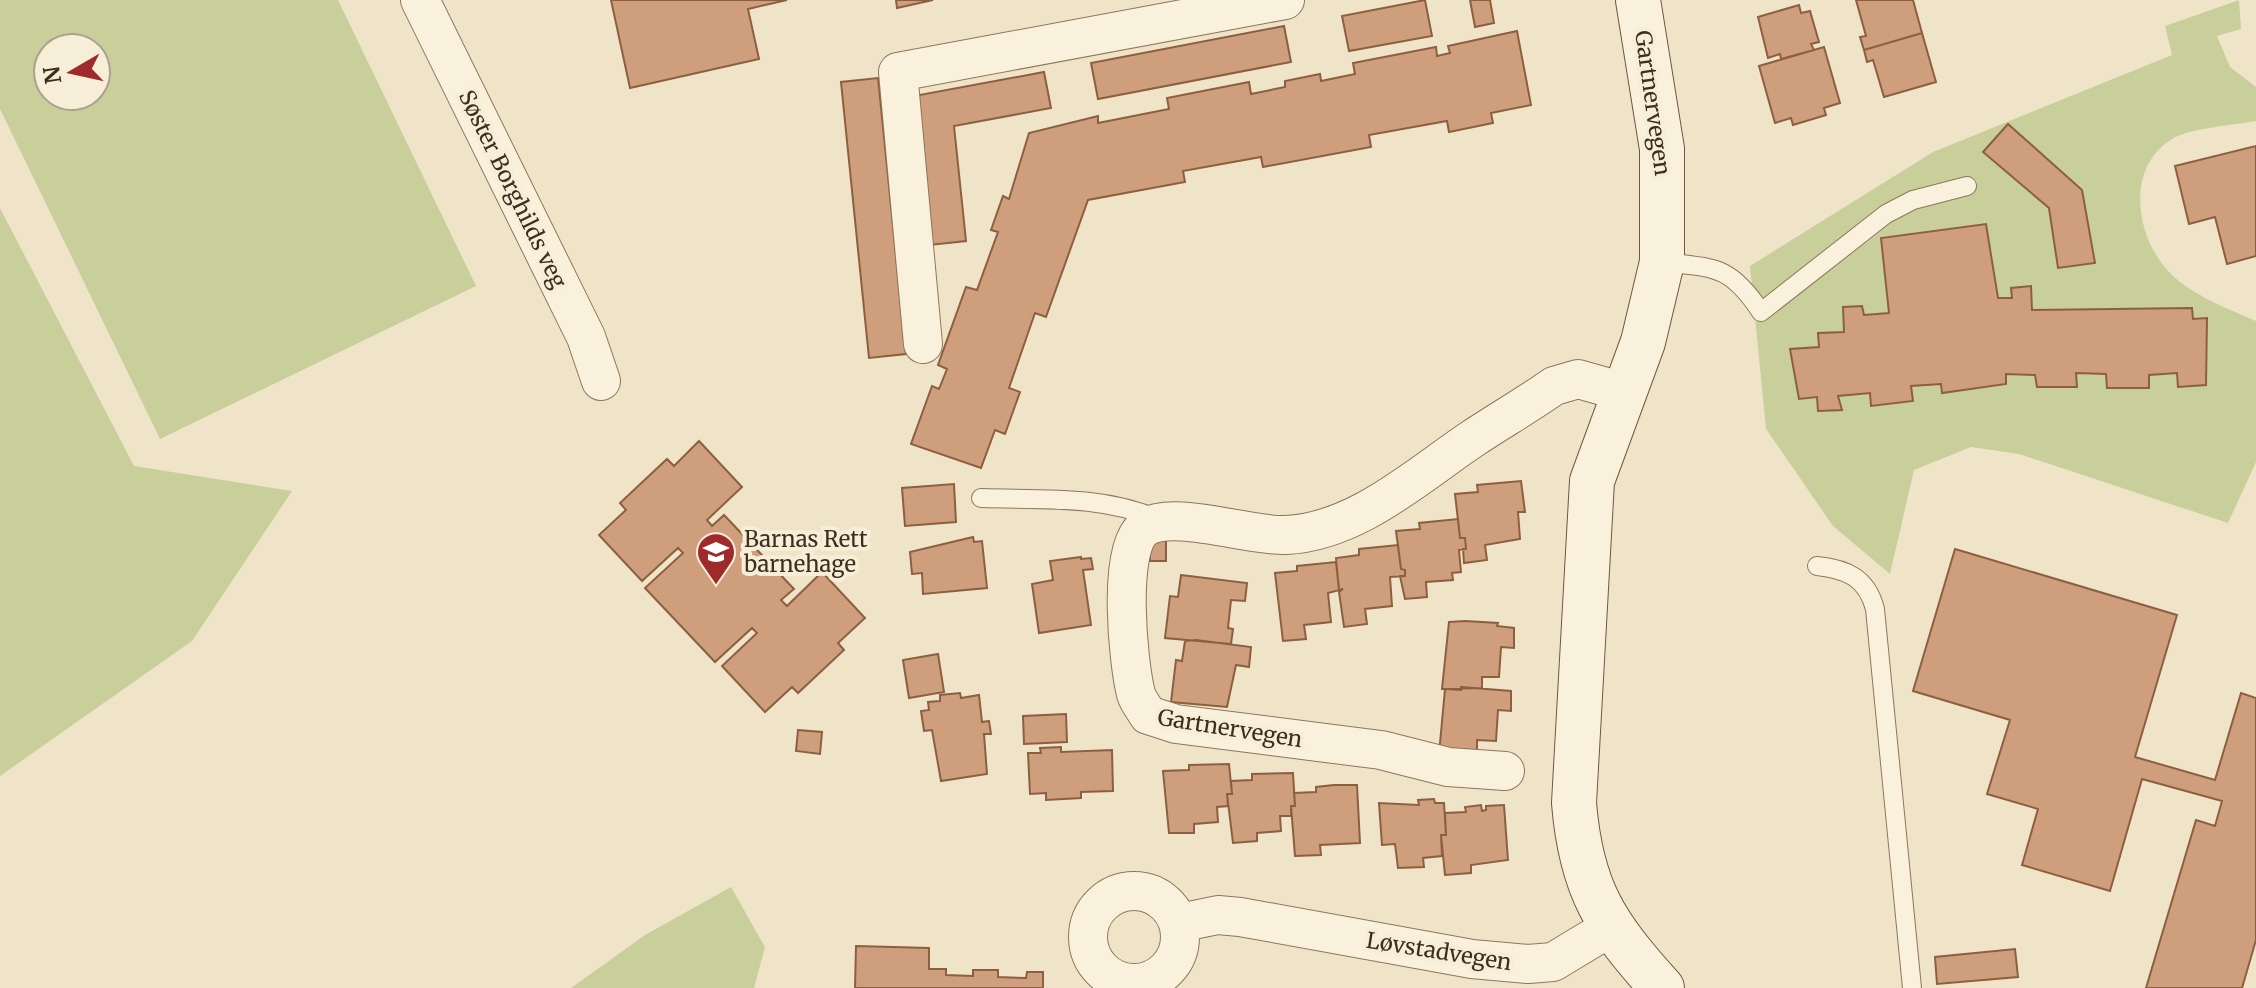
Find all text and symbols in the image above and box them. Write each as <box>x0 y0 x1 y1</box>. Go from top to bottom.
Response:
street label: Gartnervegen <box>1629 29 1677 178</box>
north arrow <box>32 32 112 112</box>
text: N <box>37 64 67 86</box>
street label: Søster Borghilds veg <box>453 85 573 293</box>
place label: Barnas Rett barnehage <box>743 525 868 578</box>
school or university icon: Barnas Rett barnehage <box>695 531 737 586</box>
street label: Gartnervegen <box>1156 703 1305 753</box>
street label: Løvstadvegen <box>1364 926 1514 976</box>

